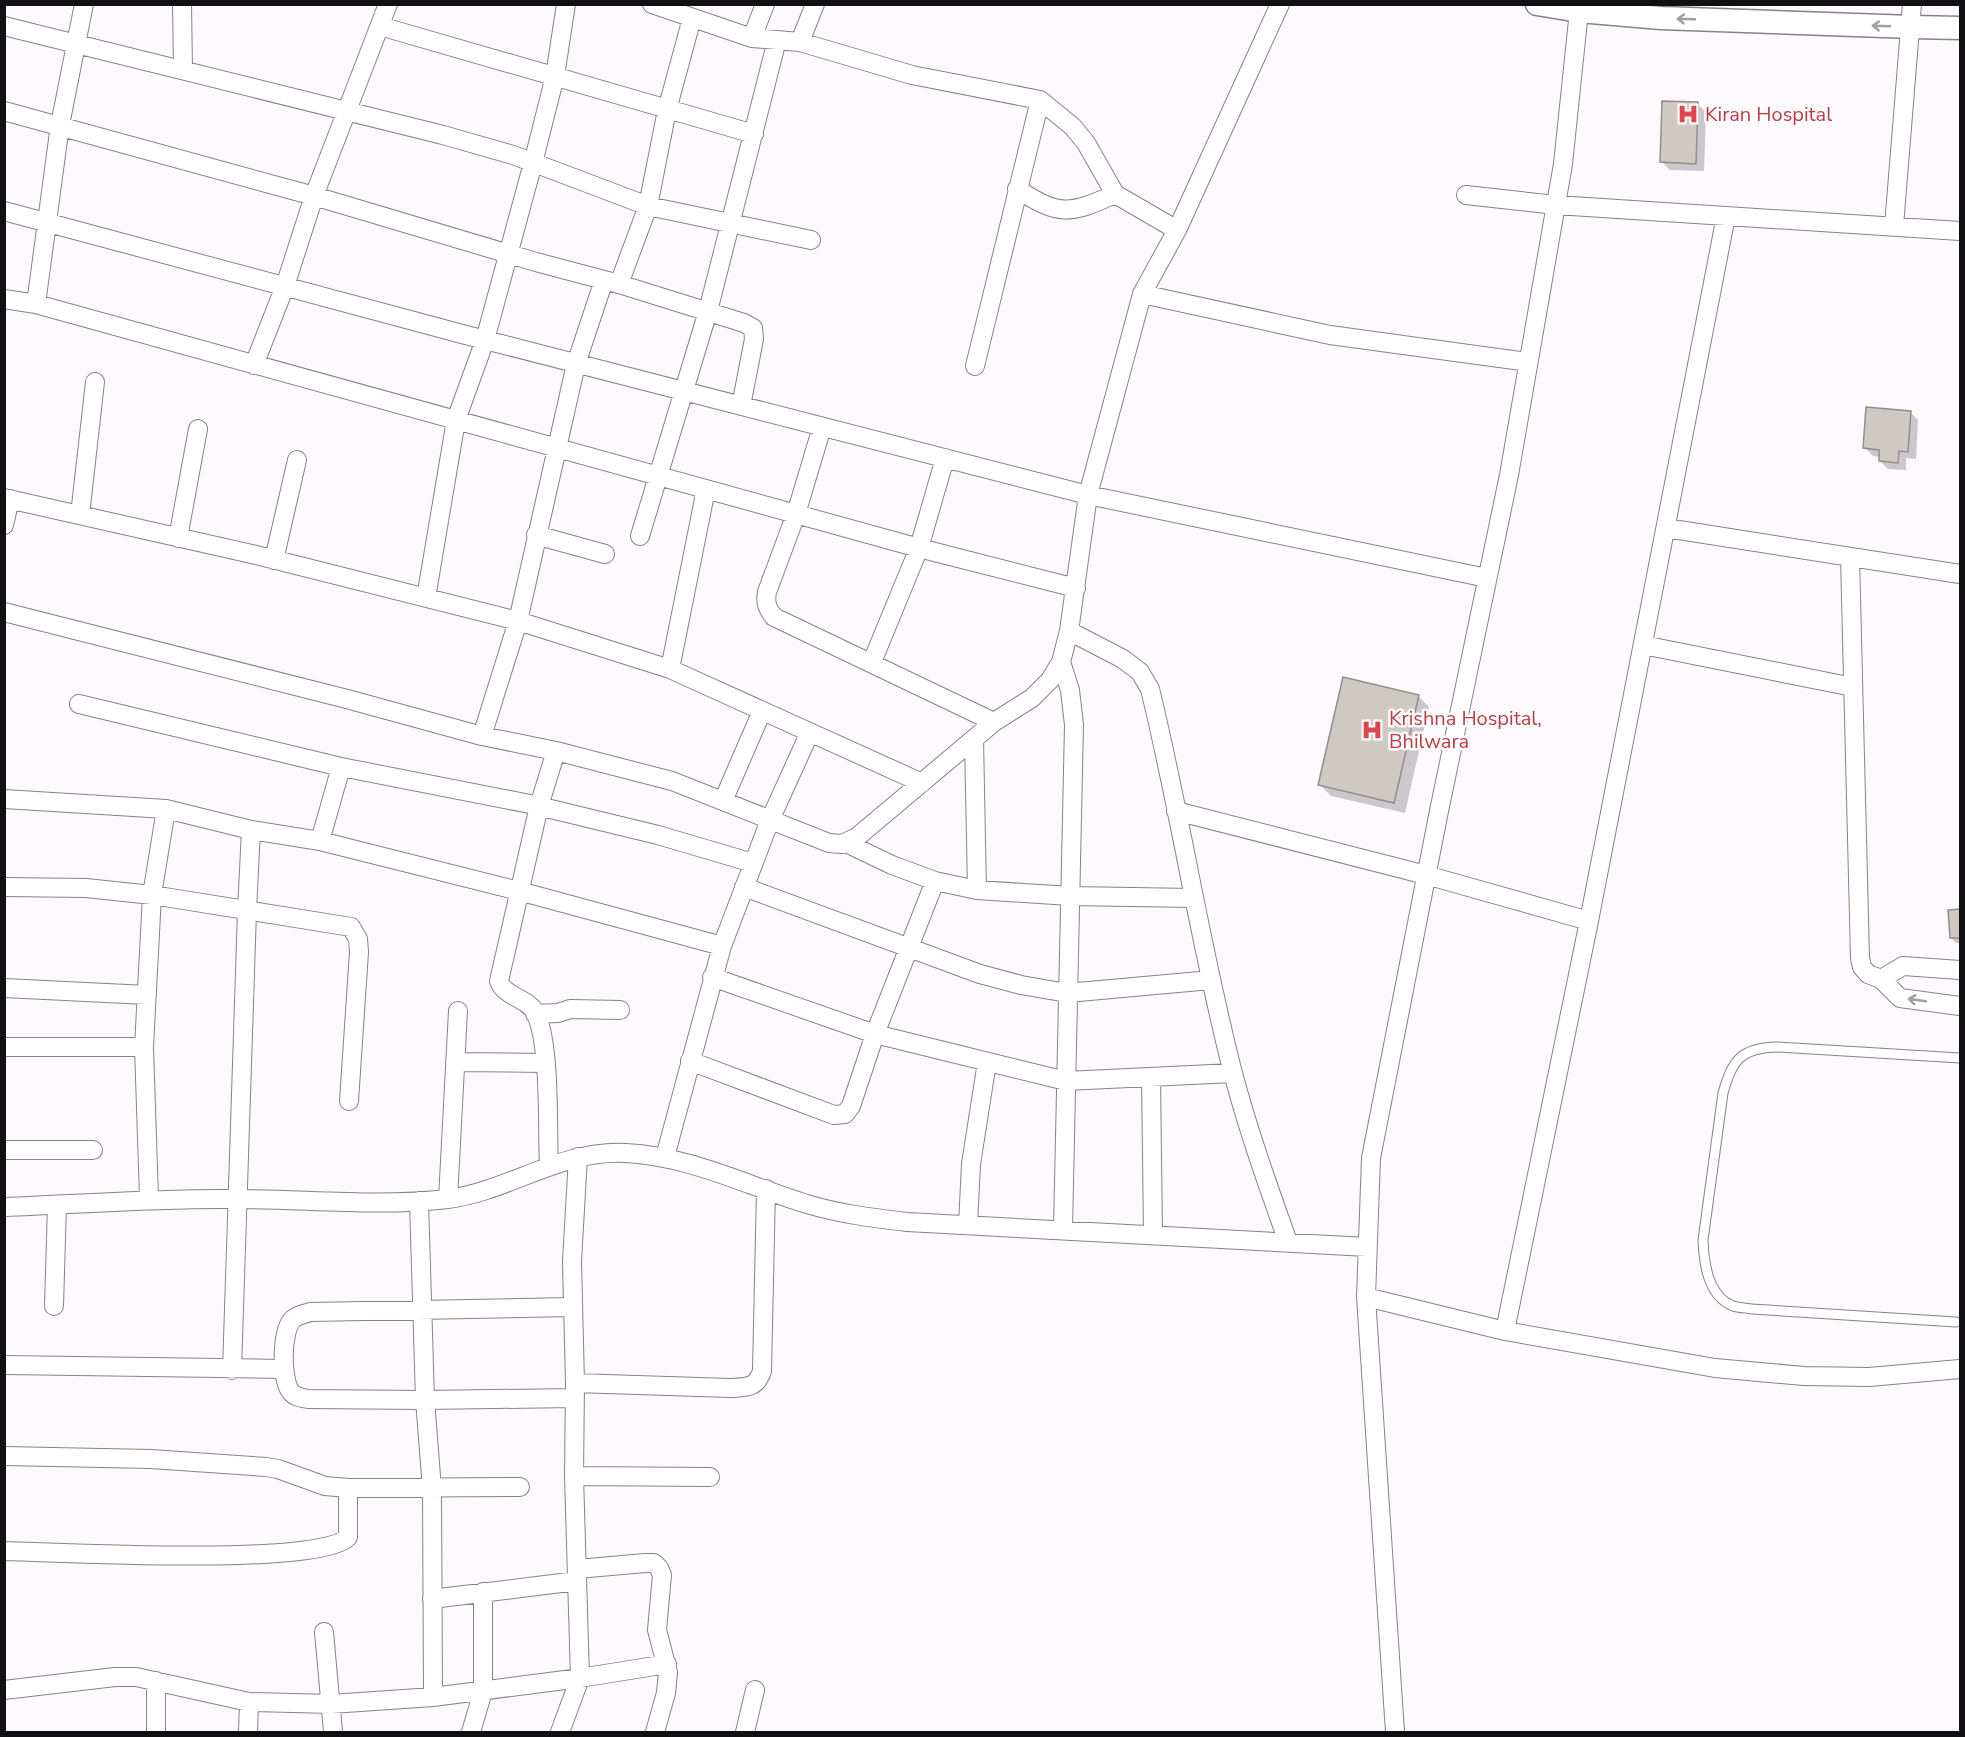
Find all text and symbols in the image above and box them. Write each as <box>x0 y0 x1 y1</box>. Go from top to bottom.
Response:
one-way arrow <box>1677 13 1697 24</box>
one-way arrow <box>1872 21 1892 32</box>
place label: Kiran Hospital <box>1705 101 1832 128</box>
hospital icon: Kiran Hospital <box>1676 102 1700 126</box>
place label: Krishna Hospital, Bhilwara <box>1389 705 1542 755</box>
hospital icon: Krishna Hospital, Bhilwara <box>1360 718 1384 742</box>
one-way arrow <box>1907 995 1927 1006</box>

